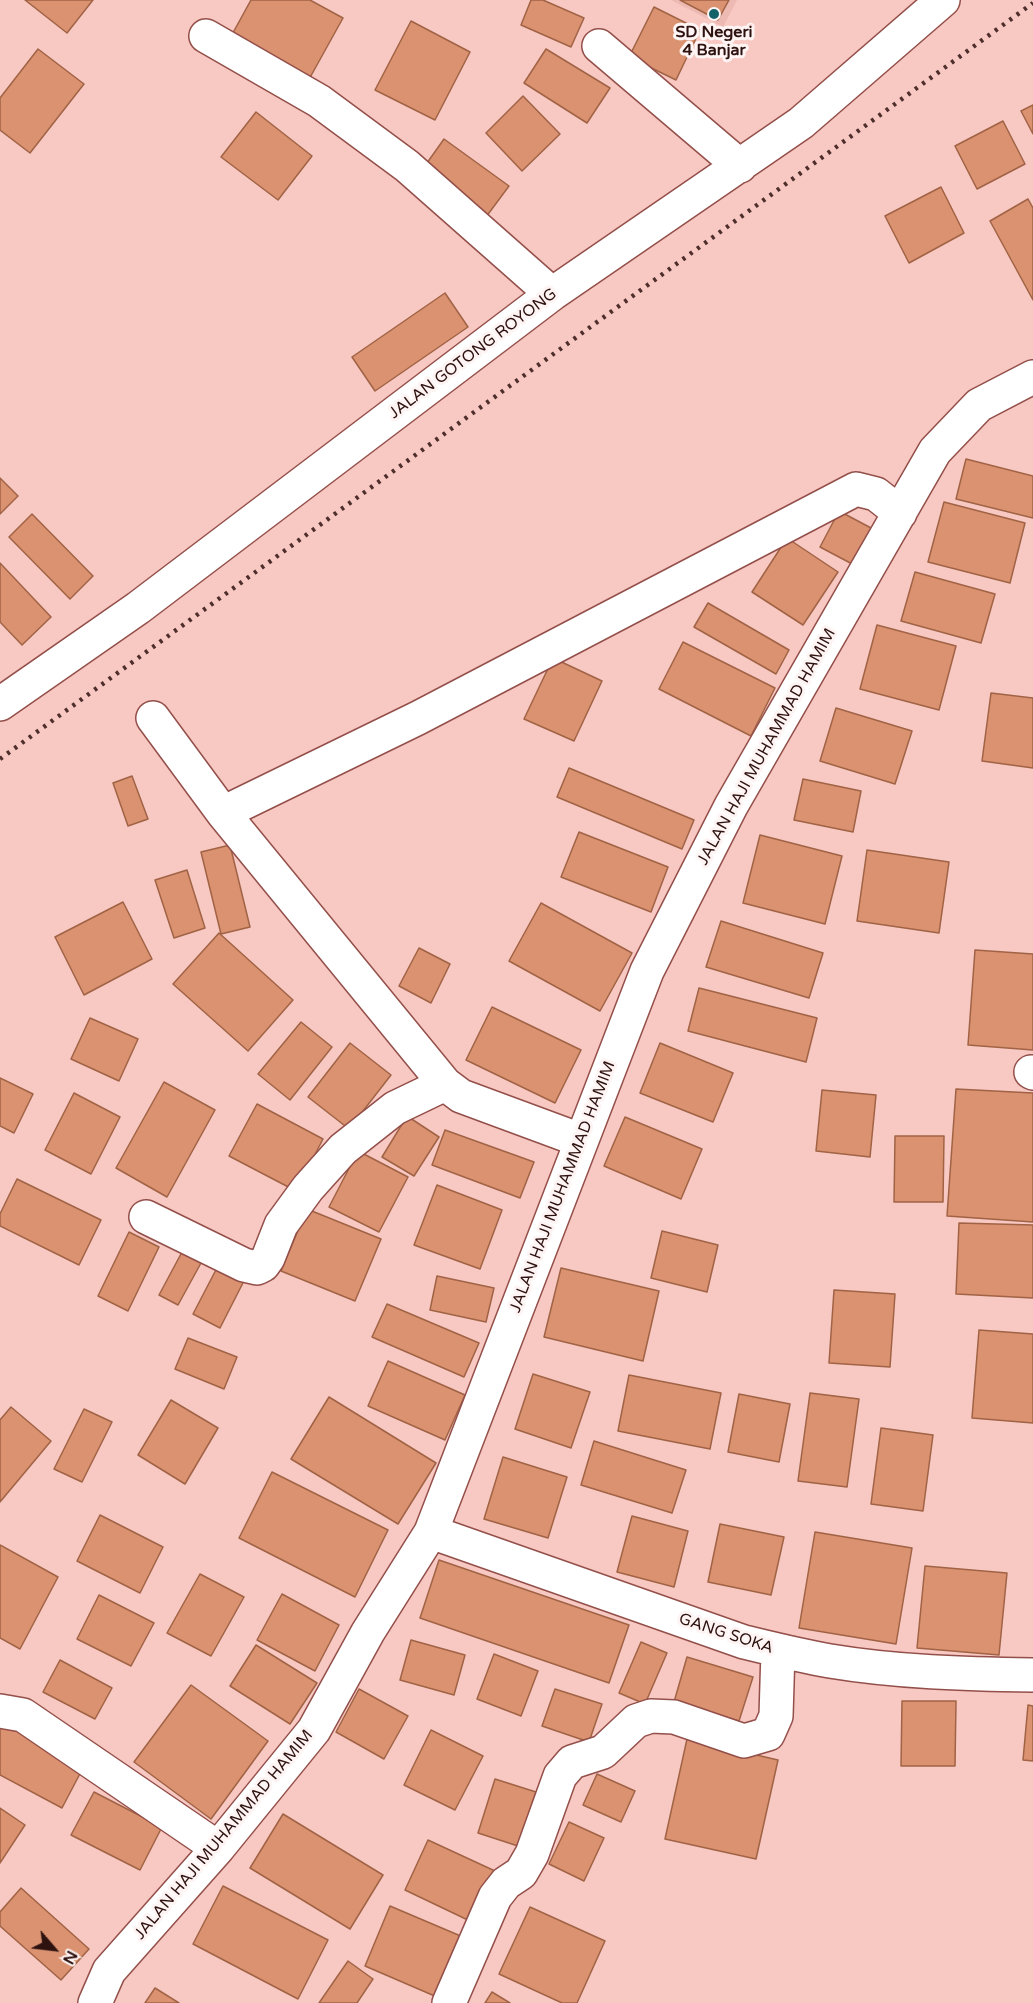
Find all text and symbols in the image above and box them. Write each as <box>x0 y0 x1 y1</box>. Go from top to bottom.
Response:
marker: SD Negeri 4 Banjar <box>707 7 721 21</box>
place label: SD Negeri 4 Banjar <box>676 23 752 61</box>
street label: JALAN GOTONG ROYONG <box>385 285 561 423</box>
street label: JALAN HAJI MUHAMMAD HAMIM <box>694 625 840 869</box>
street label: JALAN HAJI MUHAMMAD HAMIM <box>506 1059 620 1315</box>
street label: GANG SOKA <box>676 1610 776 1658</box>
street label: JALAN HAJI MUHAMMAD HAMIM <box>131 1726 317 1944</box>
north arrow <box>24 1919 84 1979</box>
text: N <box>58 1947 82 1968</box>

